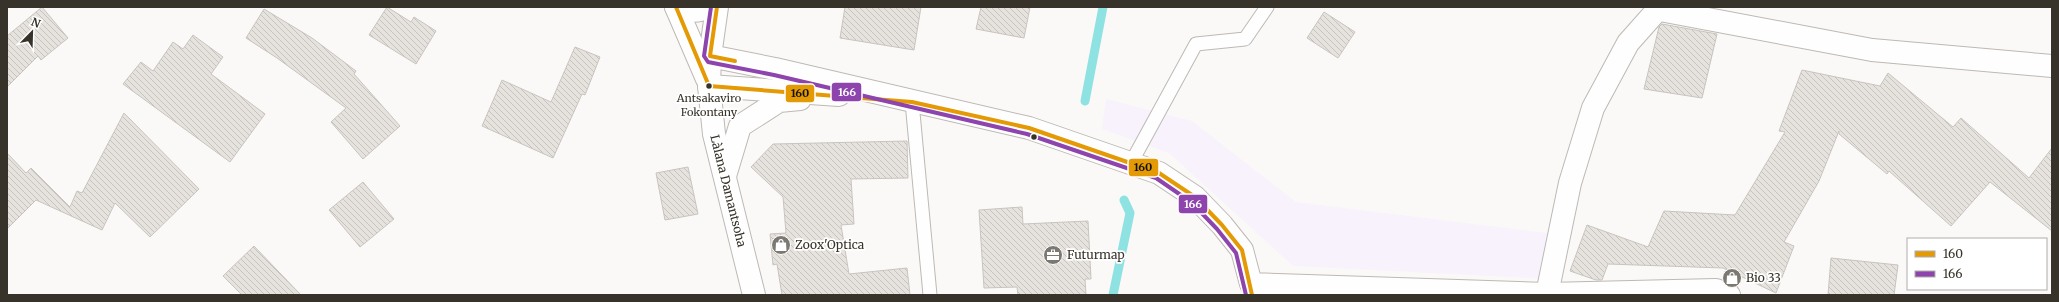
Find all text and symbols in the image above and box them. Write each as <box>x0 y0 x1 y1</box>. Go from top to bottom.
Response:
north arrow <box>12 12 52 52</box>
text: N <box>29 15 43 31</box>
marker: Antsakaviro Fokontany <box>704 81 714 91</box>
line badge: 166 <box>831 82 862 102</box>
line badge: 160 <box>785 84 815 103</box>
text: 166 <box>838 85 856 99</box>
text: 160 <box>791 86 809 100</box>
place label: Antsakaviro Fokontany <box>676 91 742 119</box>
unlabelled marker <box>1029 132 1039 142</box>
street label: Làlana Damantsoha <box>707 133 750 249</box>
line badge: 160 <box>1128 158 1159 177</box>
text: 160 <box>1134 160 1152 174</box>
line badge: 166 <box>1178 194 1208 214</box>
text: 166 <box>1184 197 1202 211</box>
shop icon: Zoox'Optica <box>770 234 792 256</box>
place label: Zoox'Optica <box>795 237 865 252</box>
legend <box>1907 238 2047 290</box>
office icon: Futurmap <box>1042 244 1064 266</box>
text: 160 <box>1943 246 1963 261</box>
place label: Futurmap <box>1067 247 1125 262</box>
text: 166 <box>1943 266 1962 281</box>
shop icon: Bio 33 <box>1721 267 1743 289</box>
place label: Bio 33 <box>1746 270 1781 285</box>

